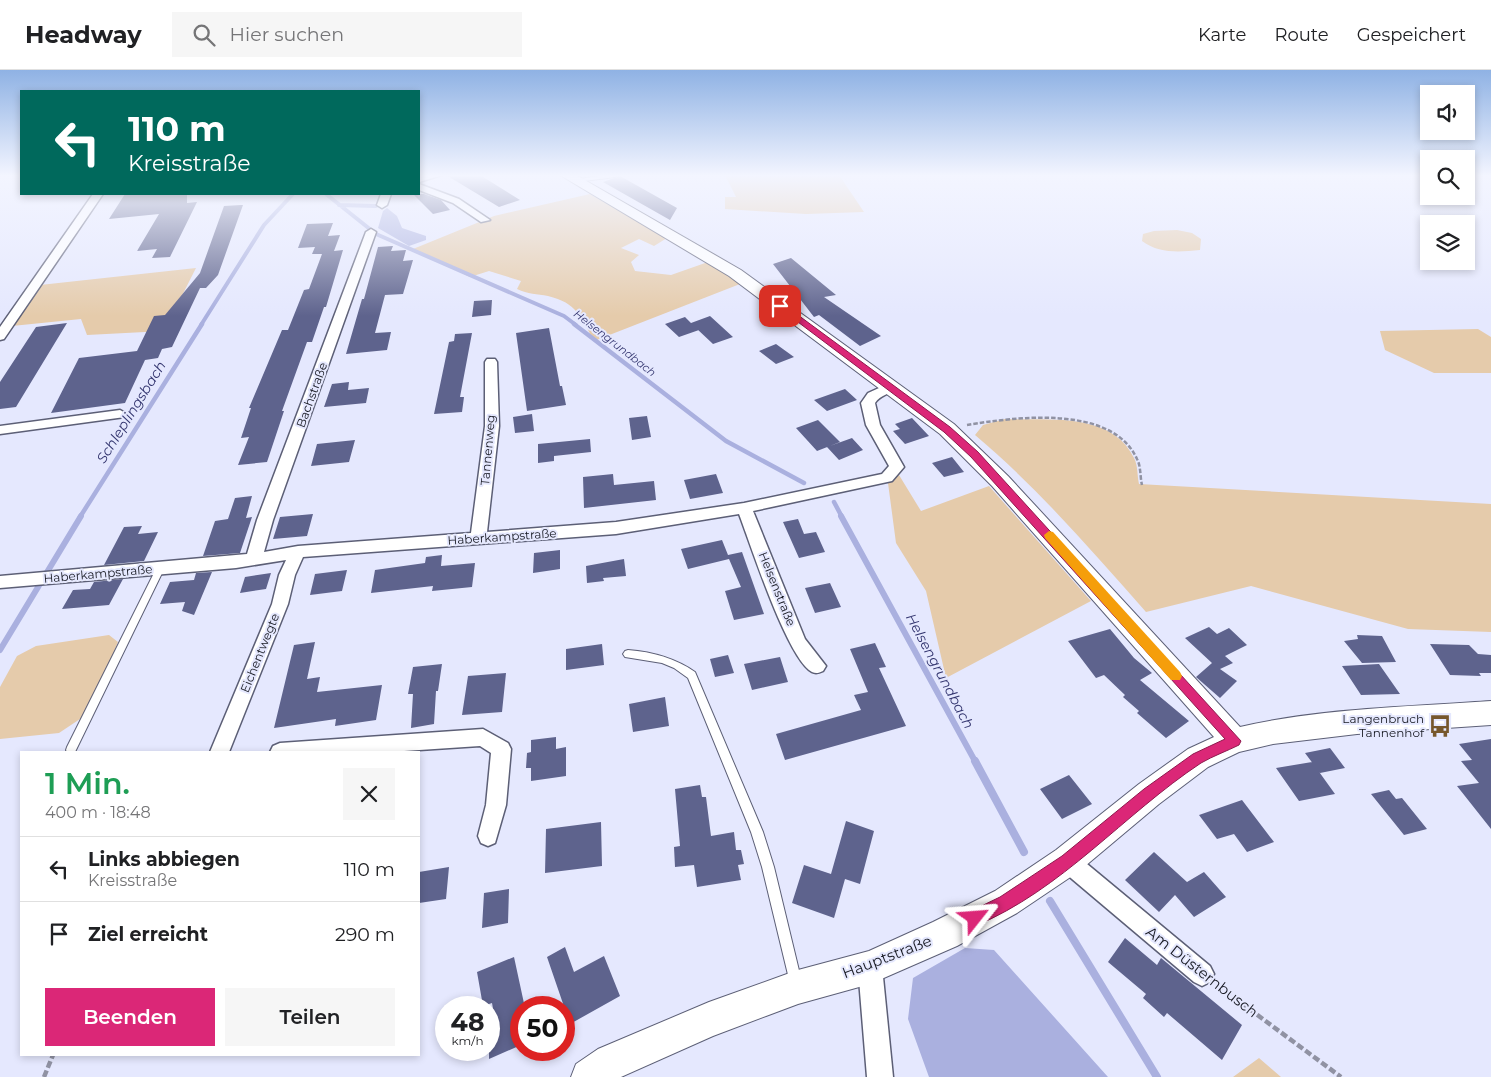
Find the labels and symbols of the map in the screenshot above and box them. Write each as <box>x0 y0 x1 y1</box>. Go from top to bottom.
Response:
pin <box>759 285 801 327</box>
water label: Helsengrundbach <box>571 306 659 380</box>
water label: Schleplingsbach <box>92 358 170 466</box>
street label: Bachstraße <box>293 360 330 429</box>
street label: Tannenweg <box>477 414 498 486</box>
street label: Haberkampstraße <box>447 525 557 548</box>
street label: Helsenstraße <box>756 549 799 628</box>
street label: Haberkampstraße <box>43 561 153 586</box>
water label: Helsengrundbach <box>902 610 978 732</box>
street label: Eichentwegte <box>237 611 282 695</box>
place label: Langenbruch Tannenhof <box>1342 711 1425 740</box>
bus stop icon: Langenbruch Tannenhof <box>1427 713 1453 739</box>
position arrow <box>948 891 1000 943</box>
street label: Am Düsternbusch <box>1142 922 1262 1021</box>
street label: Hauptstraße <box>839 931 934 982</box>
speed limit sign: 50 <box>510 996 575 1061</box>

